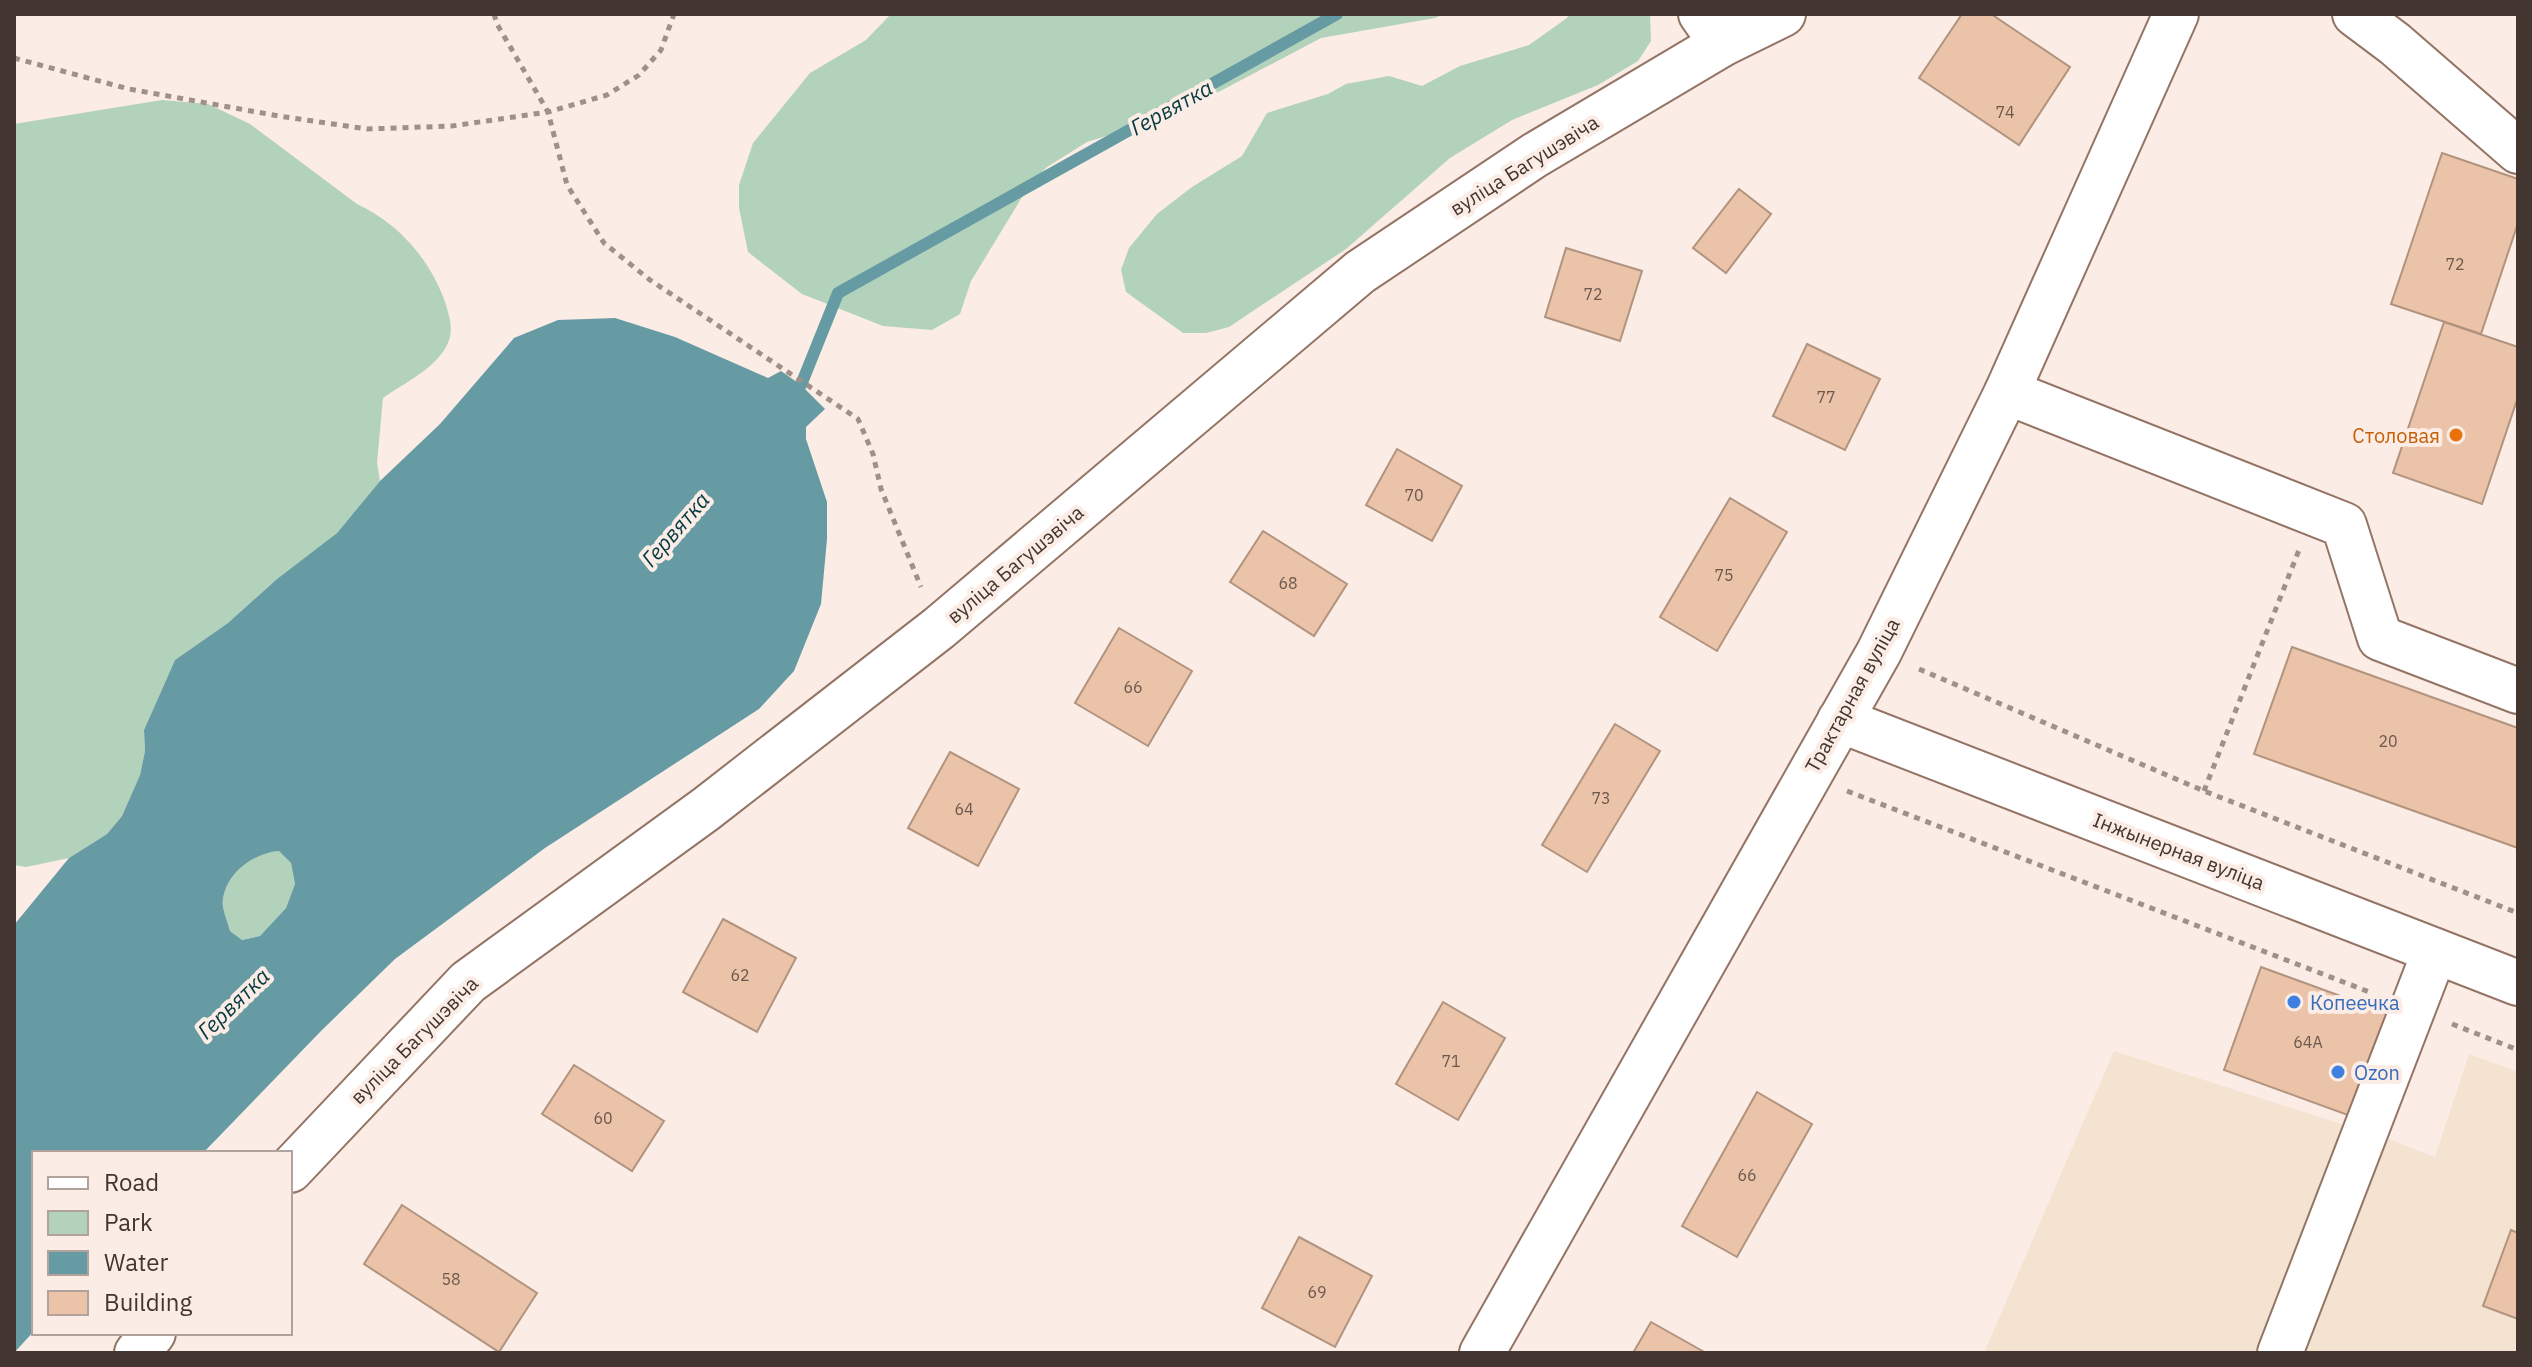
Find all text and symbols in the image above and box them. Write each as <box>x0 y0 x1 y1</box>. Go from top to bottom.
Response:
water label: Гервятка <box>1125 72 1217 142</box>
house number: 74 <box>1995 102 2015 122</box>
street label: вуліца Багушэвіча <box>1445 108 1604 222</box>
house number: 72 <box>2445 254 2465 274</box>
house number: 72 <box>1583 284 1603 304</box>
house number: 77 <box>1816 387 1836 407</box>
place label: Столовая <box>2352 422 2440 449</box>
marker: Столовая <box>2447 426 2465 444</box>
water label: Гервятка <box>634 485 716 573</box>
house number: 70 <box>1404 485 1424 505</box>
street label: вуліца Багушэвіча <box>941 499 1089 629</box>
house number: 75 <box>1714 565 1734 585</box>
house number: 68 <box>1278 573 1298 593</box>
street label: Трактарная вуліца <box>1798 613 1906 777</box>
house number: 66 <box>1123 677 1143 697</box>
house number: 20 <box>2378 731 2398 751</box>
house number: 73 <box>1591 788 1611 808</box>
house number: 64 <box>954 799 974 819</box>
street label: Інжынерная вуліца <box>2089 806 2269 896</box>
water label: Гервятка <box>191 961 275 1045</box>
house number: 62 <box>730 965 750 985</box>
street label: вуліца Багушэвіча <box>344 970 484 1110</box>
place label: Копеечка <box>2310 989 2400 1016</box>
marker: Копеечка <box>2285 993 2303 1011</box>
house number: 64А <box>2293 1032 2323 1052</box>
house number: 71 <box>1441 1051 1461 1071</box>
place label: Ozon <box>2354 1059 2400 1086</box>
marker: Ozon <box>2329 1063 2347 1081</box>
house number: 60 <box>593 1108 613 1128</box>
legend <box>32 1151 292 1335</box>
house number: 66 <box>1737 1165 1757 1185</box>
text: Road <box>104 1166 159 1198</box>
text: Park <box>104 1206 153 1238</box>
text: Water <box>104 1246 168 1278</box>
house number: 58 <box>441 1269 461 1289</box>
house number: 69 <box>1307 1282 1327 1302</box>
text: Building <box>104 1286 192 1318</box>

